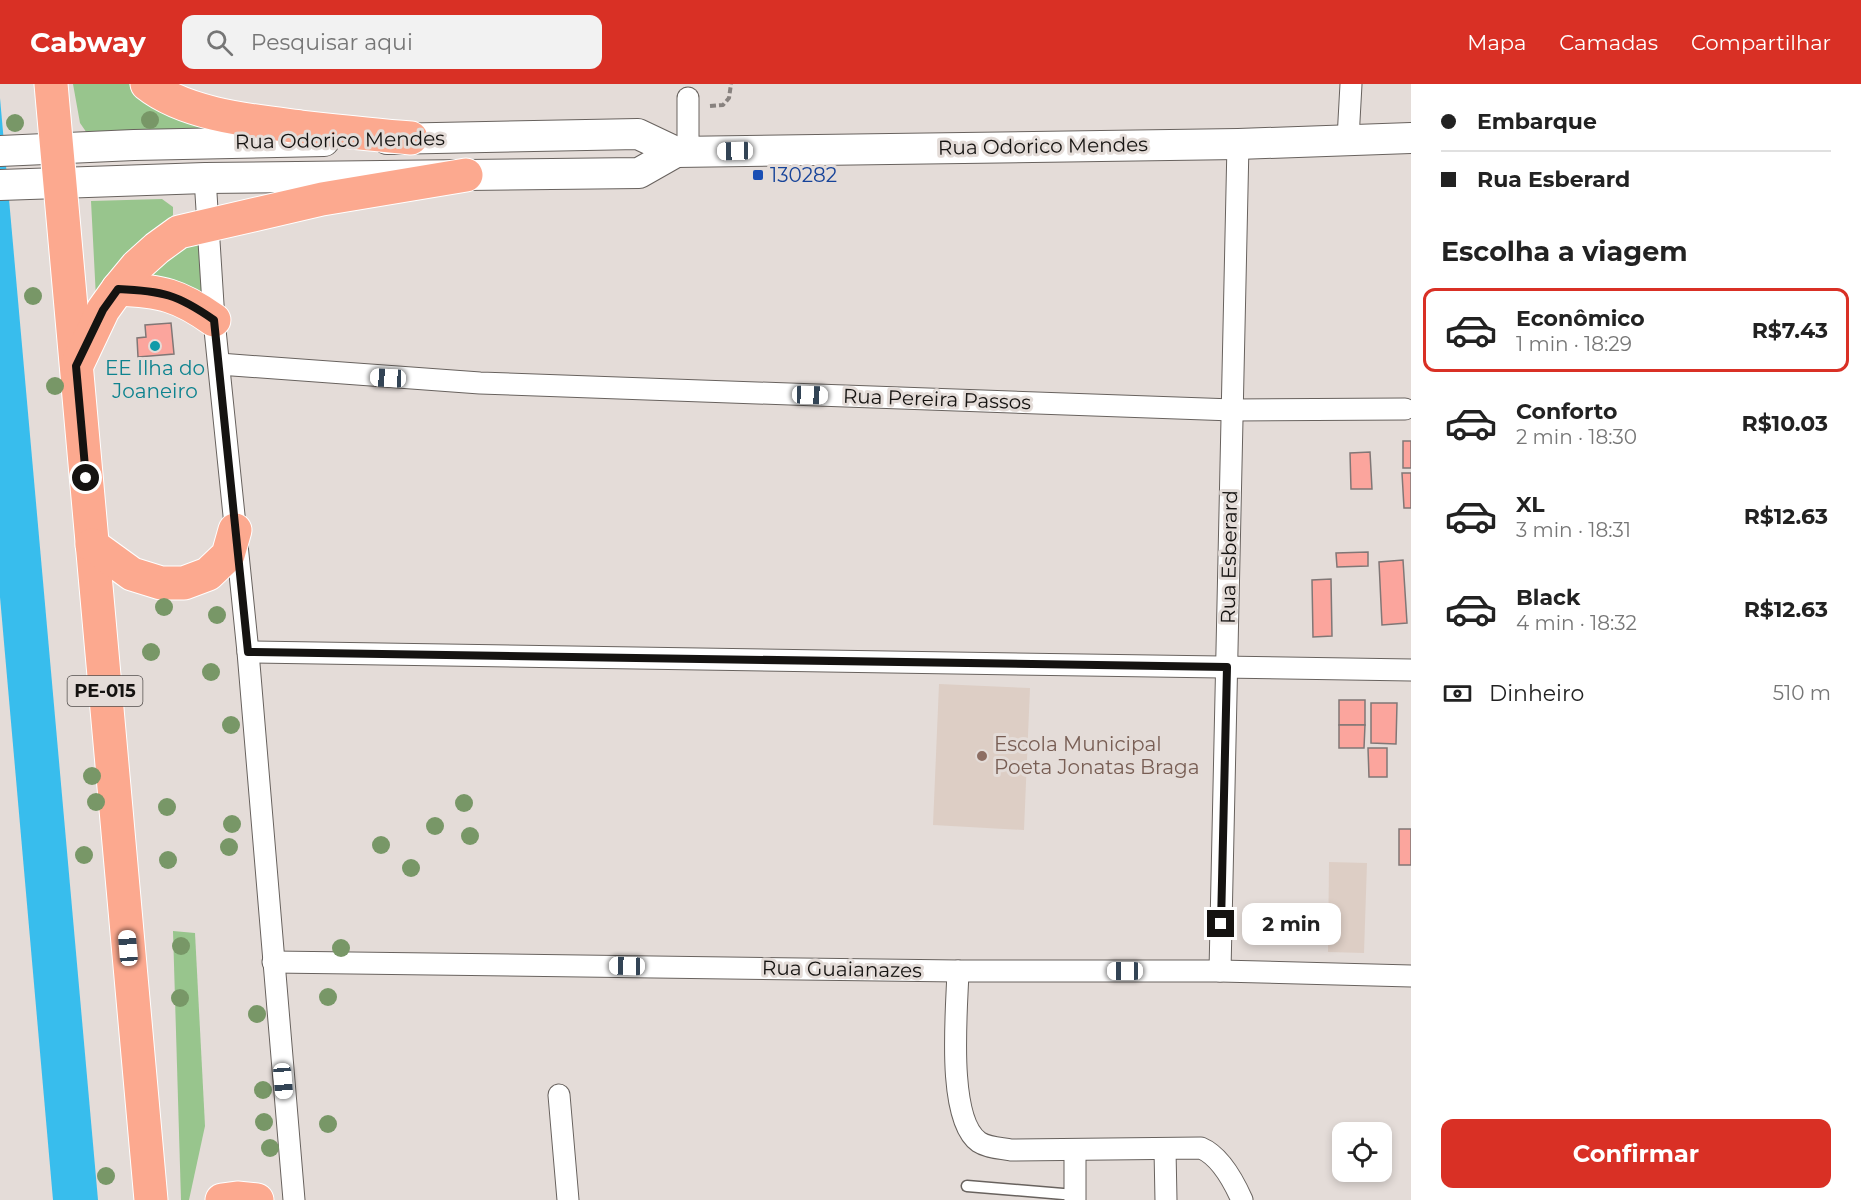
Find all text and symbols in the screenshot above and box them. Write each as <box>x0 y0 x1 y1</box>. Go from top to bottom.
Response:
search box <box>182 15 602 69</box>
text: Cabway <box>30 25 146 59</box>
icon: search <box>203 26 236 59</box>
text: Pesquisar aqui <box>251 29 413 56</box>
text: Mapa <box>1467 30 1526 55</box>
text: Camadas <box>1559 30 1658 55</box>
text: Compartilhar <box>1691 30 1831 55</box>
text: Embarque <box>1477 108 1597 135</box>
street label: Rua Odorico Mendes <box>235 126 445 154</box>
street label: Rua Odorico Mendes <box>938 132 1148 160</box>
car <box>717 142 753 160</box>
place label: 130282 <box>770 163 837 187</box>
text: Rua Esberard <box>1477 166 1630 193</box>
marker: 130282 <box>751 168 765 182</box>
text: Escolha a viagem <box>1441 235 1688 268</box>
icon: car <box>1444 303 1498 357</box>
text: Econômico <box>1516 305 1645 332</box>
text: R$7.43 <box>1752 317 1828 344</box>
text: 1 min · 18:29 <box>1516 332 1632 356</box>
marker: EE Ilha do Joaneiro <box>148 339 162 353</box>
place label: EE Ilha do Joaneiro <box>105 356 205 403</box>
car <box>370 368 406 388</box>
street label: Rua Pereira Passos <box>842 384 1032 414</box>
car <box>792 385 828 405</box>
icon: car <box>1444 396 1498 450</box>
text: Conforto <box>1516 398 1617 425</box>
text: R$10.03 <box>1742 410 1828 437</box>
text: 2 min · 18:30 <box>1516 425 1637 449</box>
route start <box>72 464 99 491</box>
icon: car <box>1444 489 1498 543</box>
street label: Rua Esberard <box>1216 490 1242 624</box>
text: XL <box>1516 491 1545 518</box>
text: R$12.63 <box>1744 503 1828 530</box>
text: 3 min · 18:31 <box>1516 518 1631 542</box>
icon: car <box>1444 582 1498 636</box>
text: Black <box>1516 584 1580 611</box>
text: R$12.63 <box>1744 596 1828 623</box>
text: 4 min · 18:32 <box>1516 611 1637 635</box>
road number: PE-015 <box>68 676 142 706</box>
icon: cash <box>1441 677 1474 710</box>
text: Dinheiro <box>1489 680 1584 707</box>
text: 510 m <box>1773 681 1831 705</box>
place label: Escola Municipal Poeta Jonatas Braga <box>994 732 1199 779</box>
marker: Escola Municipal Poeta Jonatas Braga <box>975 749 989 763</box>
callout: 2 min <box>1242 903 1341 945</box>
route end <box>1207 910 1234 937</box>
text: 2 min <box>1262 912 1321 936</box>
car <box>117 929 139 967</box>
street label: Rua Guaianazes <box>762 956 922 982</box>
car <box>609 957 645 975</box>
car <box>1107 962 1143 980</box>
car <box>272 1062 294 1100</box>
button: Confirmar <box>1441 1119 1831 1188</box>
map controls <box>1332 1122 1392 1182</box>
button: locate <box>1332 1122 1392 1182</box>

